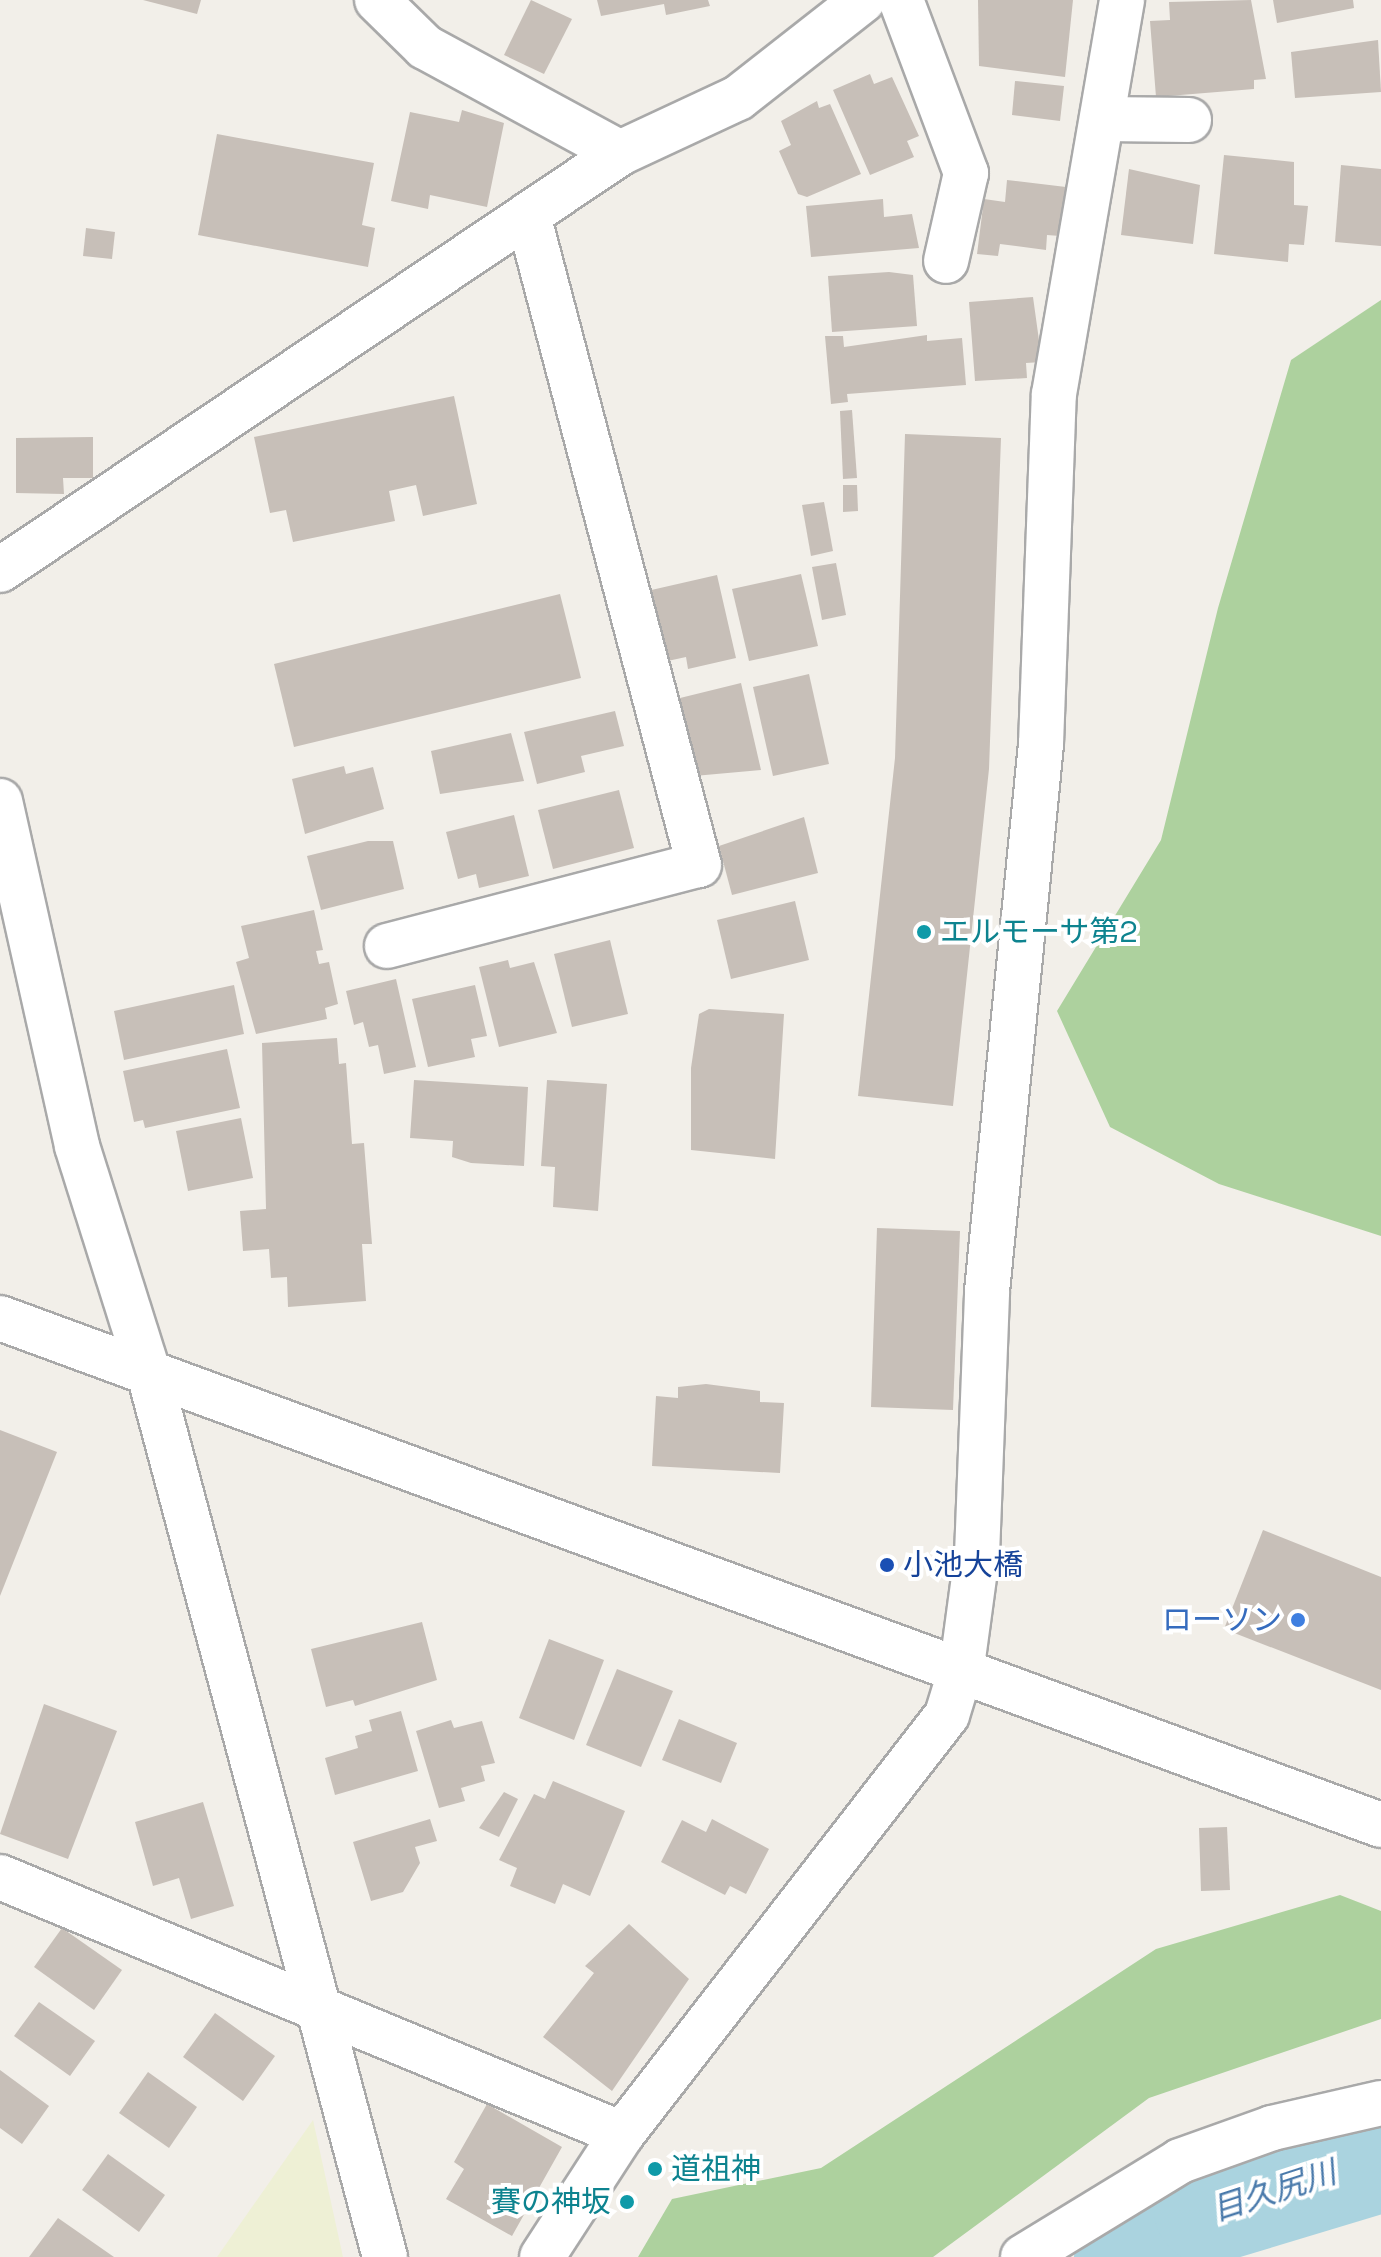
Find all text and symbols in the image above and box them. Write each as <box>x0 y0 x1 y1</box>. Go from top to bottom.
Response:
place label: エルモーサ第2 <box>940 914 1138 950</box>
marker: エルモーサ第2 <box>915 923 933 941</box>
place label: 小池大橋 <box>903 1547 1023 1583</box>
marker: 小池大橋 <box>878 1556 896 1574</box>
place label: ローソン <box>1162 1602 1282 1638</box>
marker: ローソン <box>1289 1611 1307 1629</box>
place label: 道祖神 <box>671 2151 761 2187</box>
water label: 目久尻川 <box>1207 2153 1341 2229</box>
marker: 道祖神 <box>646 2160 664 2178</box>
place label: 賽の神坂 <box>491 2184 611 2220</box>
marker: 賽の神坂 <box>618 2193 636 2211</box>

